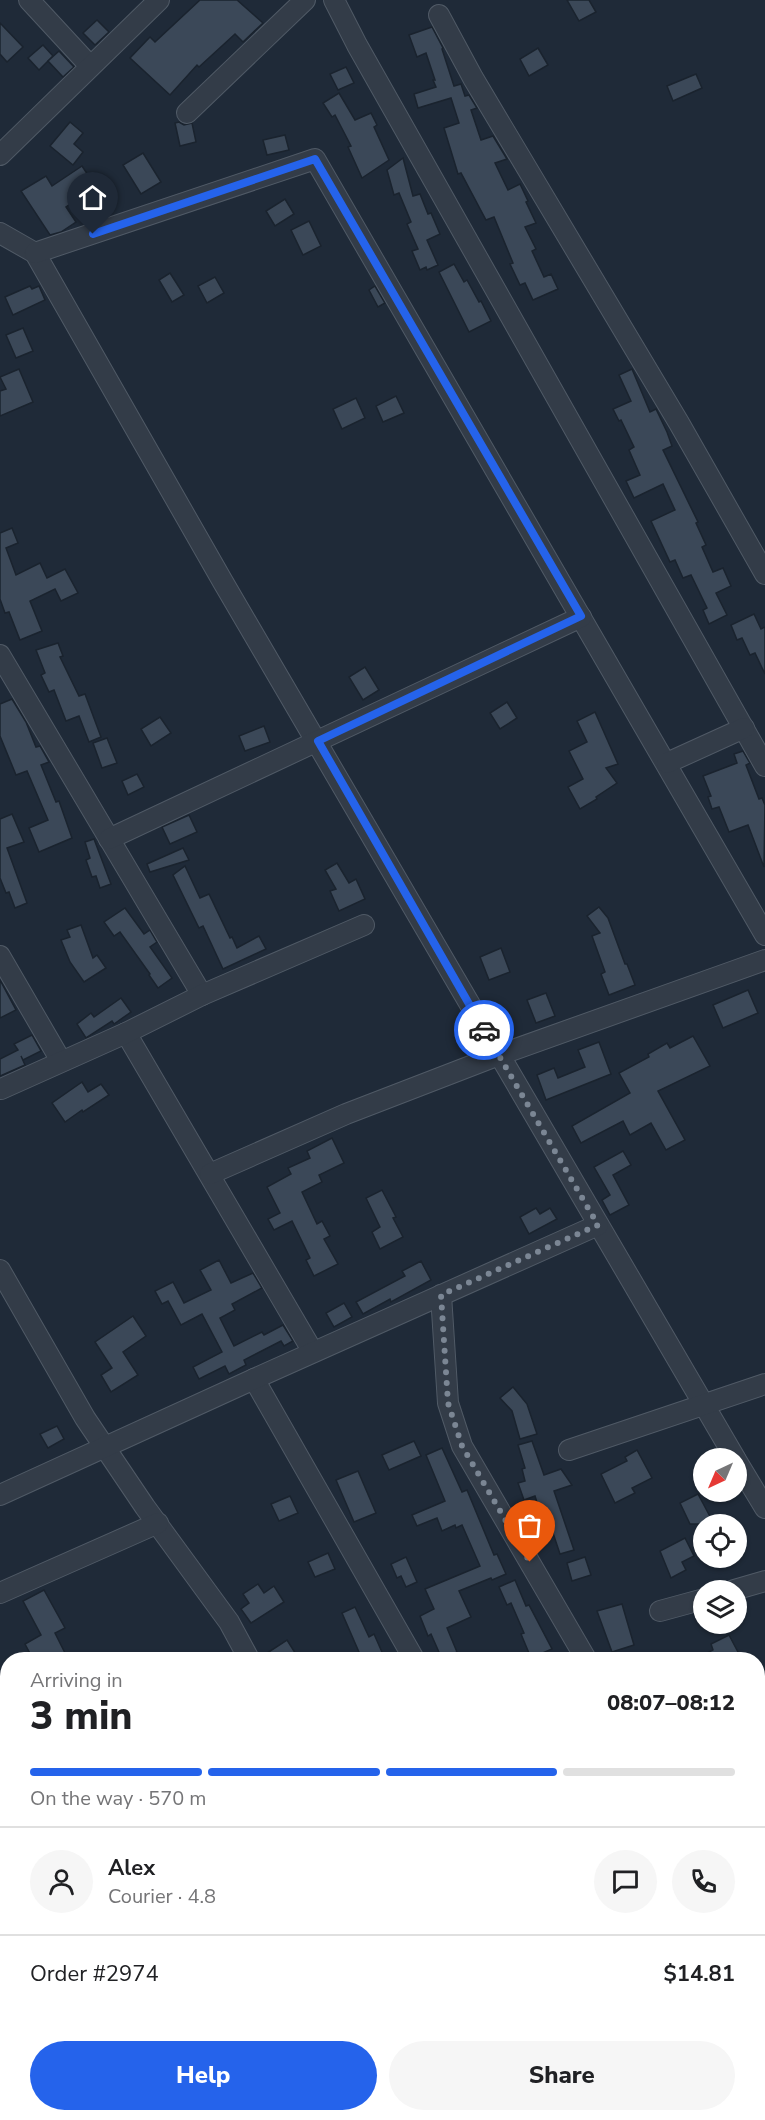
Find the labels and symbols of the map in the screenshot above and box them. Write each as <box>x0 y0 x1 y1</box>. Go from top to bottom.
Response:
pin <box>67 172 118 234</box>
courier <box>454 1000 514 1060</box>
north arrow <box>693 1448 747 1502</box>
pin <box>504 1500 555 1562</box>

